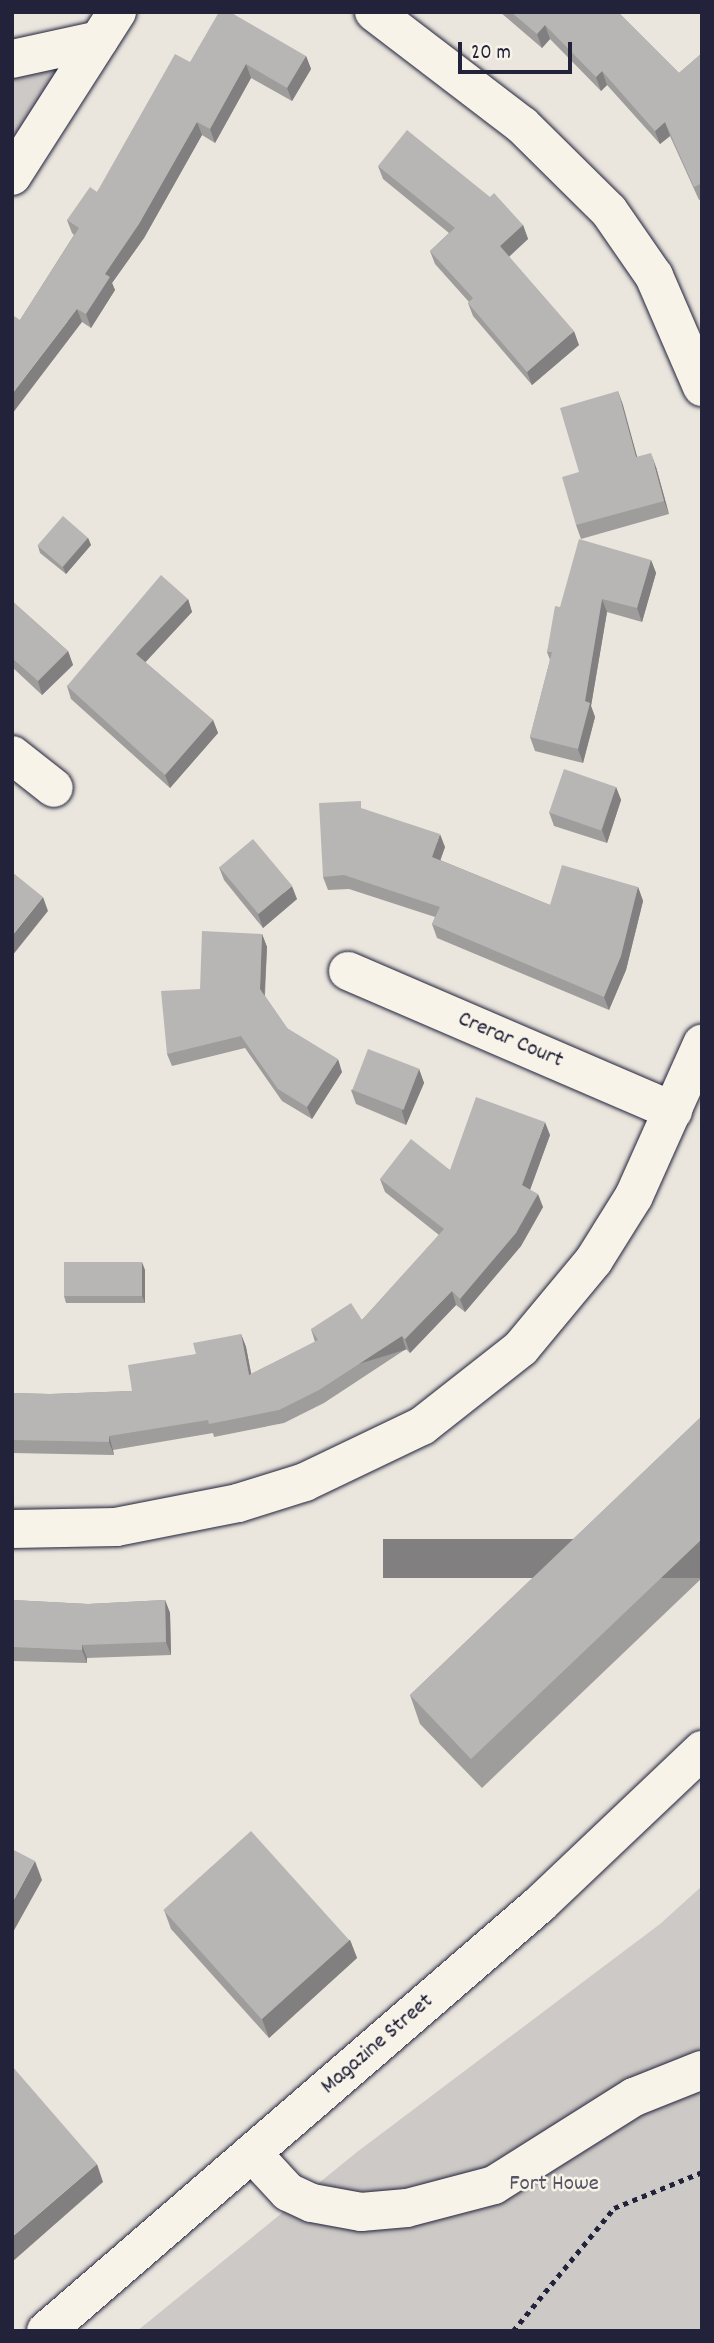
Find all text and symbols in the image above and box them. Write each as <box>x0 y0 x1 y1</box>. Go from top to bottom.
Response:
scale bar <box>462 28 576 72</box>
text: 20 m <box>471 39 511 69</box>
street label: Crerar Court <box>453 1006 567 1076</box>
street label: Magazine Street <box>316 1989 440 2101</box>
park label: Fort Howe <box>509 2171 599 2199</box>

